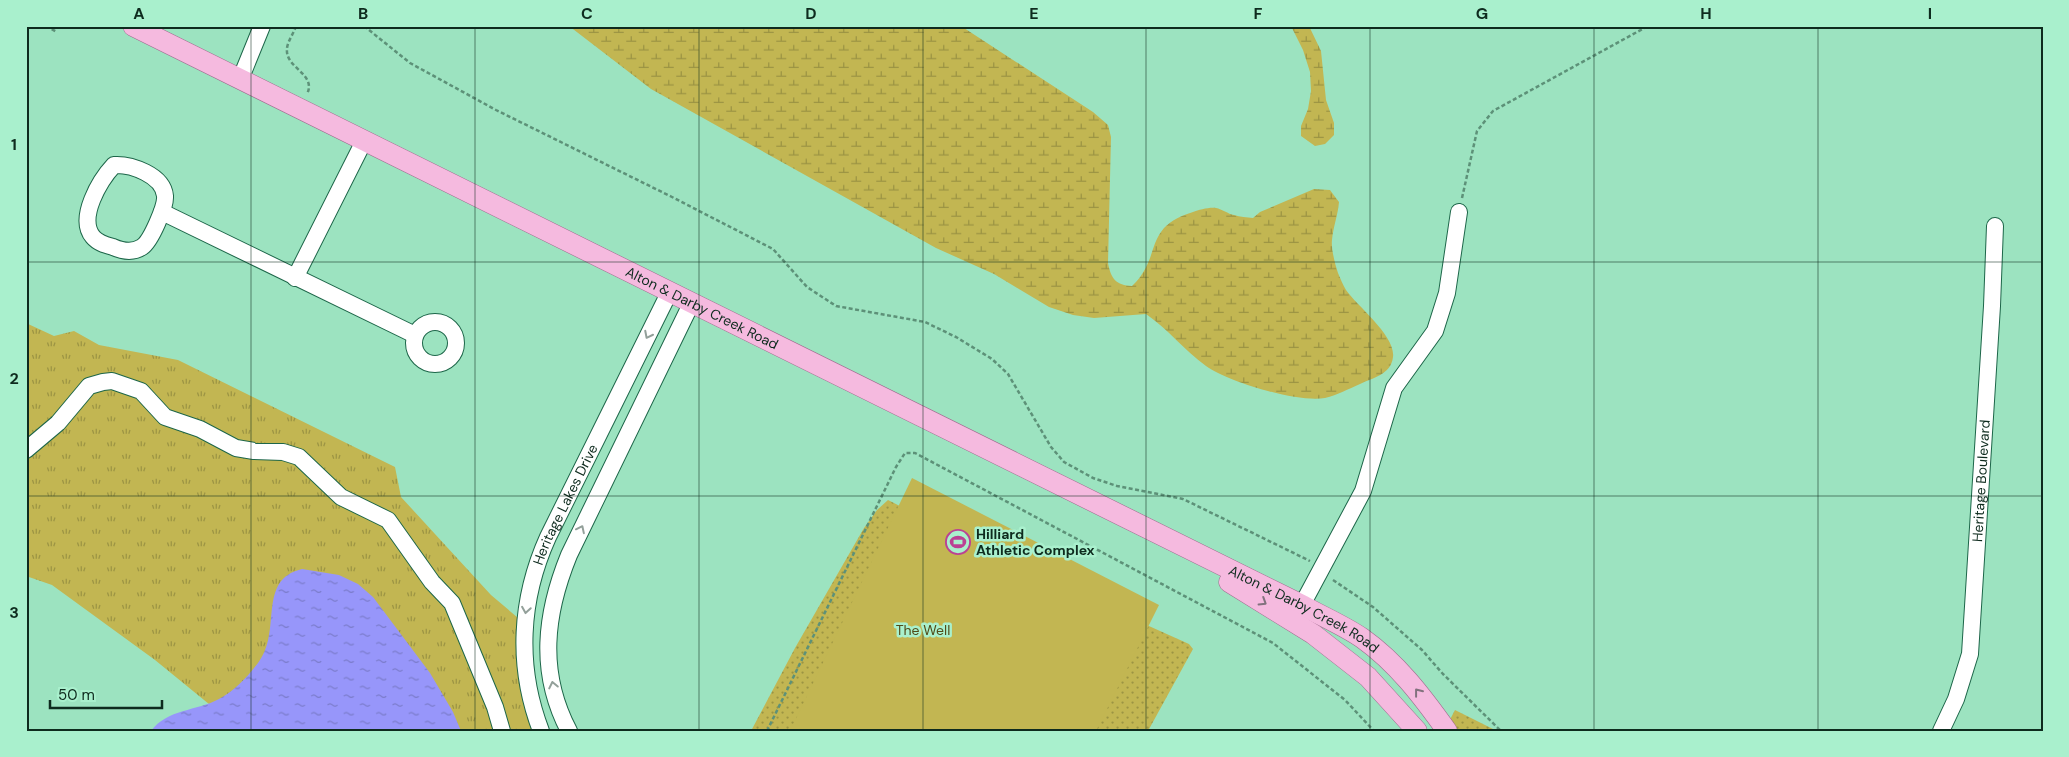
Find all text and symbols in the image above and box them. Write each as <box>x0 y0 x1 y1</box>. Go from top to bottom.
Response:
text: A <box>133 3 145 24</box>
text: B <box>358 3 368 24</box>
text: C <box>581 3 593 24</box>
text: D <box>805 3 817 24</box>
text: E <box>1029 3 1039 24</box>
text: F <box>1254 3 1263 24</box>
text: G <box>1476 3 1488 24</box>
text: H <box>1700 3 1712 24</box>
text: I <box>1928 3 1932 24</box>
text: 1 <box>11 134 17 155</box>
street label: Alton & Darby Creek Road <box>623 262 781 353</box>
one-way arrow <box>644 330 654 339</box>
text: 2 <box>9 368 19 389</box>
street label: Heritage Boulevard <box>1968 419 1994 542</box>
street label: Heritage Lakes Drive <box>529 441 602 567</box>
one-way arrow <box>575 525 585 534</box>
place label: Hilliard Athletic Complex <box>976 525 1095 559</box>
sports icon: Hilliard Athletic Complex <box>945 529 971 555</box>
street label: Alton & Darby Creek Road <box>1226 561 1383 657</box>
one-way arrow <box>1257 596 1266 606</box>
text: 3 <box>9 602 19 623</box>
one-way arrow <box>521 607 532 615</box>
park label: The Well <box>896 621 950 639</box>
scale bar <box>50 677 162 709</box>
one-way arrow <box>548 681 559 689</box>
text: 50 m <box>58 685 95 705</box>
one-way arrow <box>1415 688 1424 697</box>

